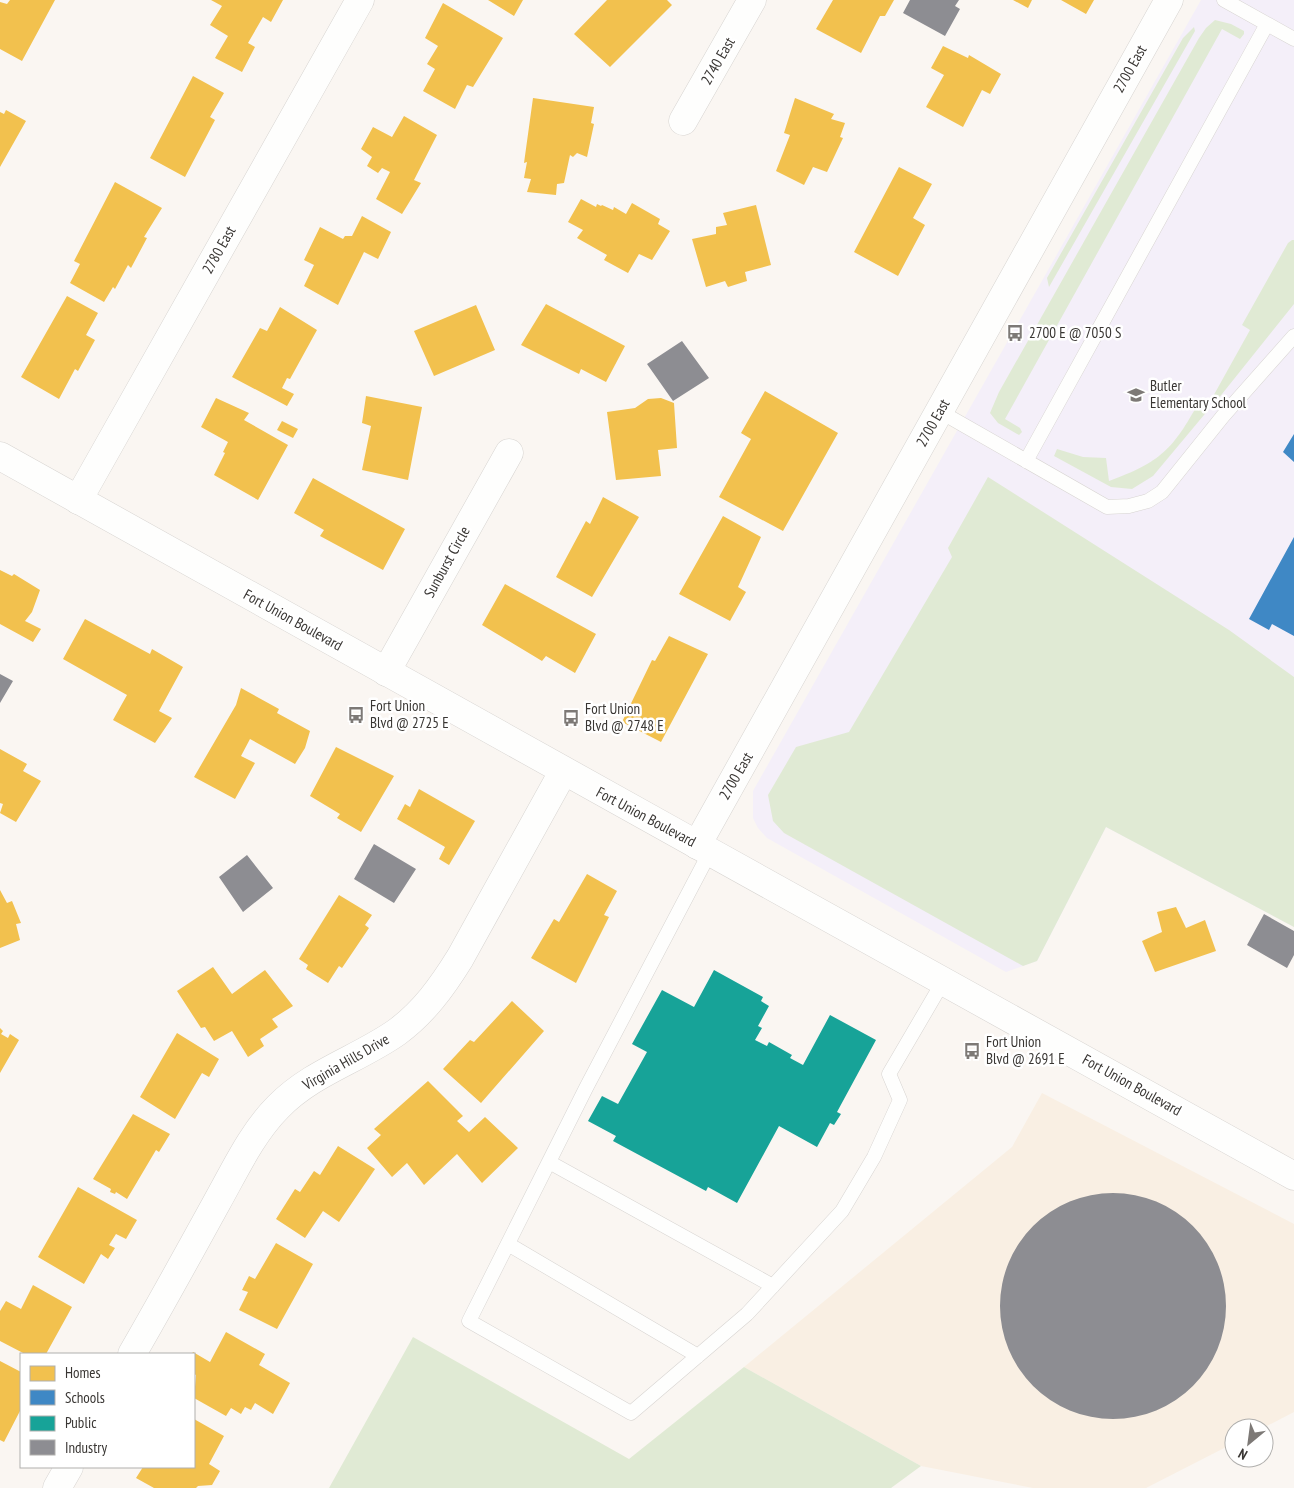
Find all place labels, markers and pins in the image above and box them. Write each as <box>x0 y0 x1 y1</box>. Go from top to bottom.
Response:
bus stop icon: 2700 E @ 7050 S <box>1005 323 1025 343</box>
place label: 2700 E @ 7050 S <box>1029 323 1121 342</box>
place label: Butler Elementary School <box>1150 376 1247 412</box>
school or university icon: Butler Elementary School <box>1126 385 1146 405</box>
place label: Fort Union Blvd @ 2725 E <box>370 696 449 732</box>
place label: Fort Union Blvd @ 2748 E <box>585 699 664 735</box>
bus stop icon: Fort Union Blvd @ 2725 E <box>346 705 366 725</box>
bus stop icon: Fort Union Blvd @ 2748 E <box>561 708 581 728</box>
place label: Fort Union Blvd @ 2691 E <box>986 1032 1065 1068</box>
bus stop icon: Fort Union Blvd @ 2691 E <box>962 1041 982 1061</box>

